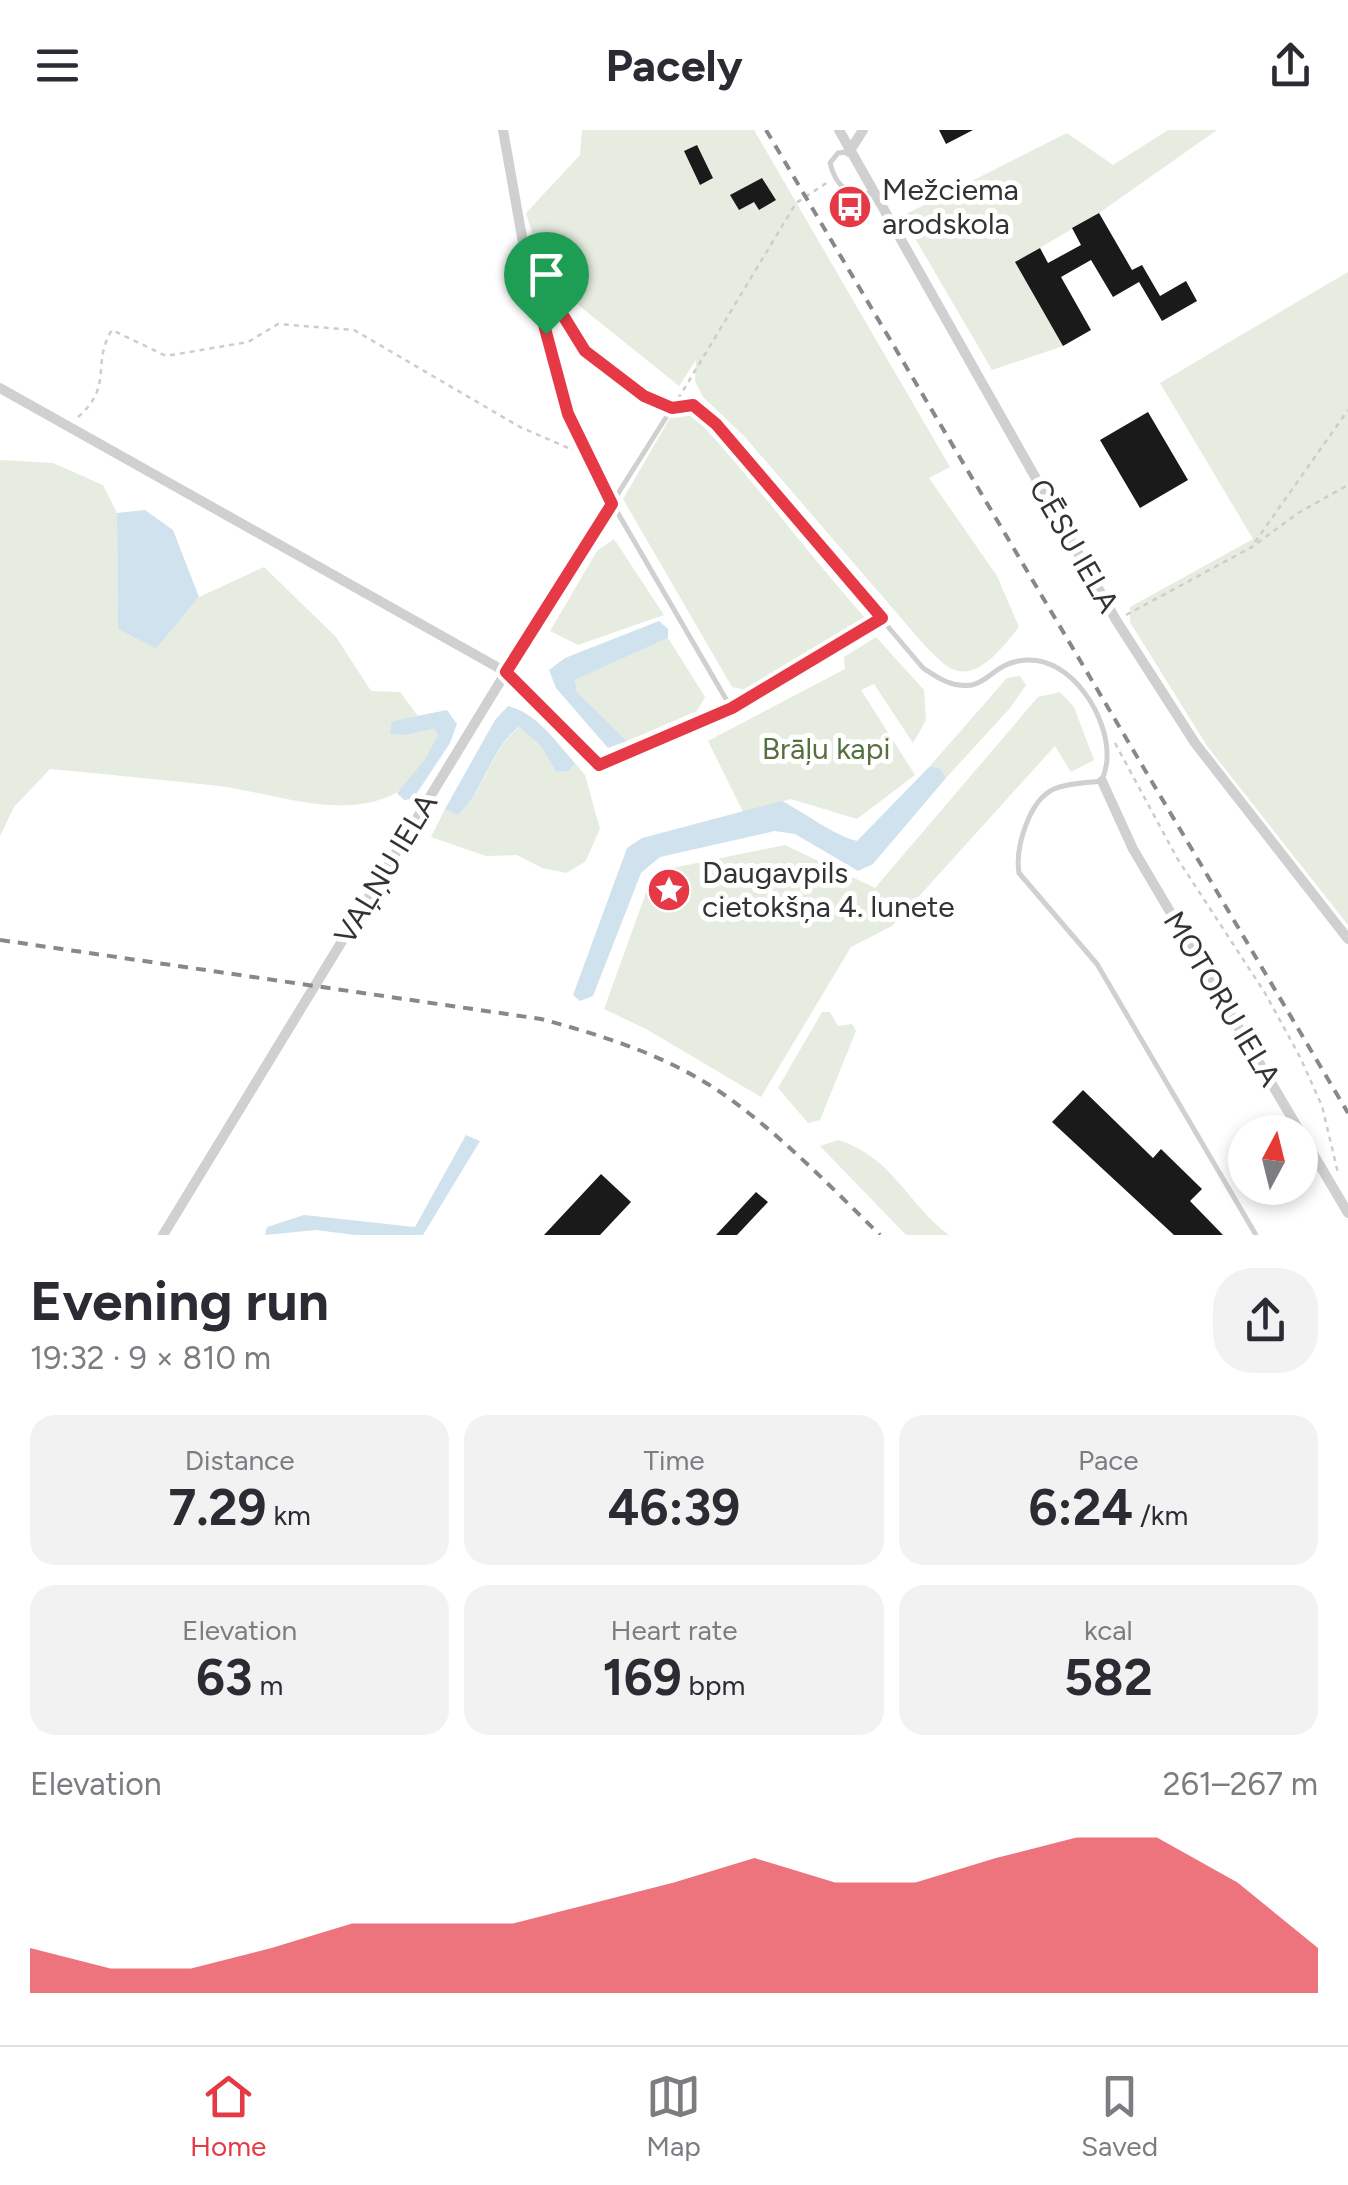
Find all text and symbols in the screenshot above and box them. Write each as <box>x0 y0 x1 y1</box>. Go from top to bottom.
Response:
icon: menu <box>30 38 85 93</box>
text: Pacely <box>605 38 743 92</box>
icon: share <box>1263 38 1318 93</box>
place label: Mežciema arodskola <box>882 171 1019 242</box>
bus stop icon: Mežciema arodskola <box>827 184 873 230</box>
pin <box>504 232 589 335</box>
icon: arrive <box>519 247 574 302</box>
street label: CĒSU IELA <box>1021 472 1128 620</box>
park label: Brāļu kapi <box>762 730 890 767</box>
street label: VAĻŅU IELA <box>326 786 445 951</box>
place label: Daugavpils cietokšņa 4. lunete <box>702 854 955 925</box>
place icon: Daugavpils cietokšņa 4. lunete <box>646 867 692 913</box>
street label: MOTORU IELA <box>1156 905 1289 1093</box>
north arrow <box>1228 1115 1318 1205</box>
map controls <box>1228 1115 1318 1205</box>
text: Evening run <box>30 1268 329 1334</box>
button: share <box>1213 1268 1318 1373</box>
text: 19:32 · 9 × 810 m <box>30 1339 271 1377</box>
text: Distance <box>185 1443 295 1477</box>
text: Time <box>643 1443 705 1477</box>
text: Pace <box>1078 1443 1139 1477</box>
text: 7.29 <box>168 1477 267 1538</box>
text: 46:39 <box>608 1477 740 1538</box>
text: 6:24 <box>1028 1477 1133 1538</box>
text: km <box>267 1498 311 1532</box>
text: /km <box>1133 1498 1188 1532</box>
text: Elevation <box>182 1613 297 1647</box>
text: Heart rate <box>610 1613 738 1647</box>
text: kcal <box>1084 1613 1133 1647</box>
text: 63 <box>196 1647 253 1708</box>
text: 169 <box>603 1647 682 1708</box>
text: 582 <box>1064 1647 1153 1708</box>
text: m <box>253 1668 283 1702</box>
text: bpm <box>682 1668 745 1702</box>
text: Elevation <box>30 1765 162 1803</box>
text: 261–267 m <box>1163 1765 1318 1803</box>
tab: Home <box>190 2069 266 2163</box>
tab: Map <box>646 2069 701 2163</box>
tab: Saved <box>1081 2069 1158 2163</box>

